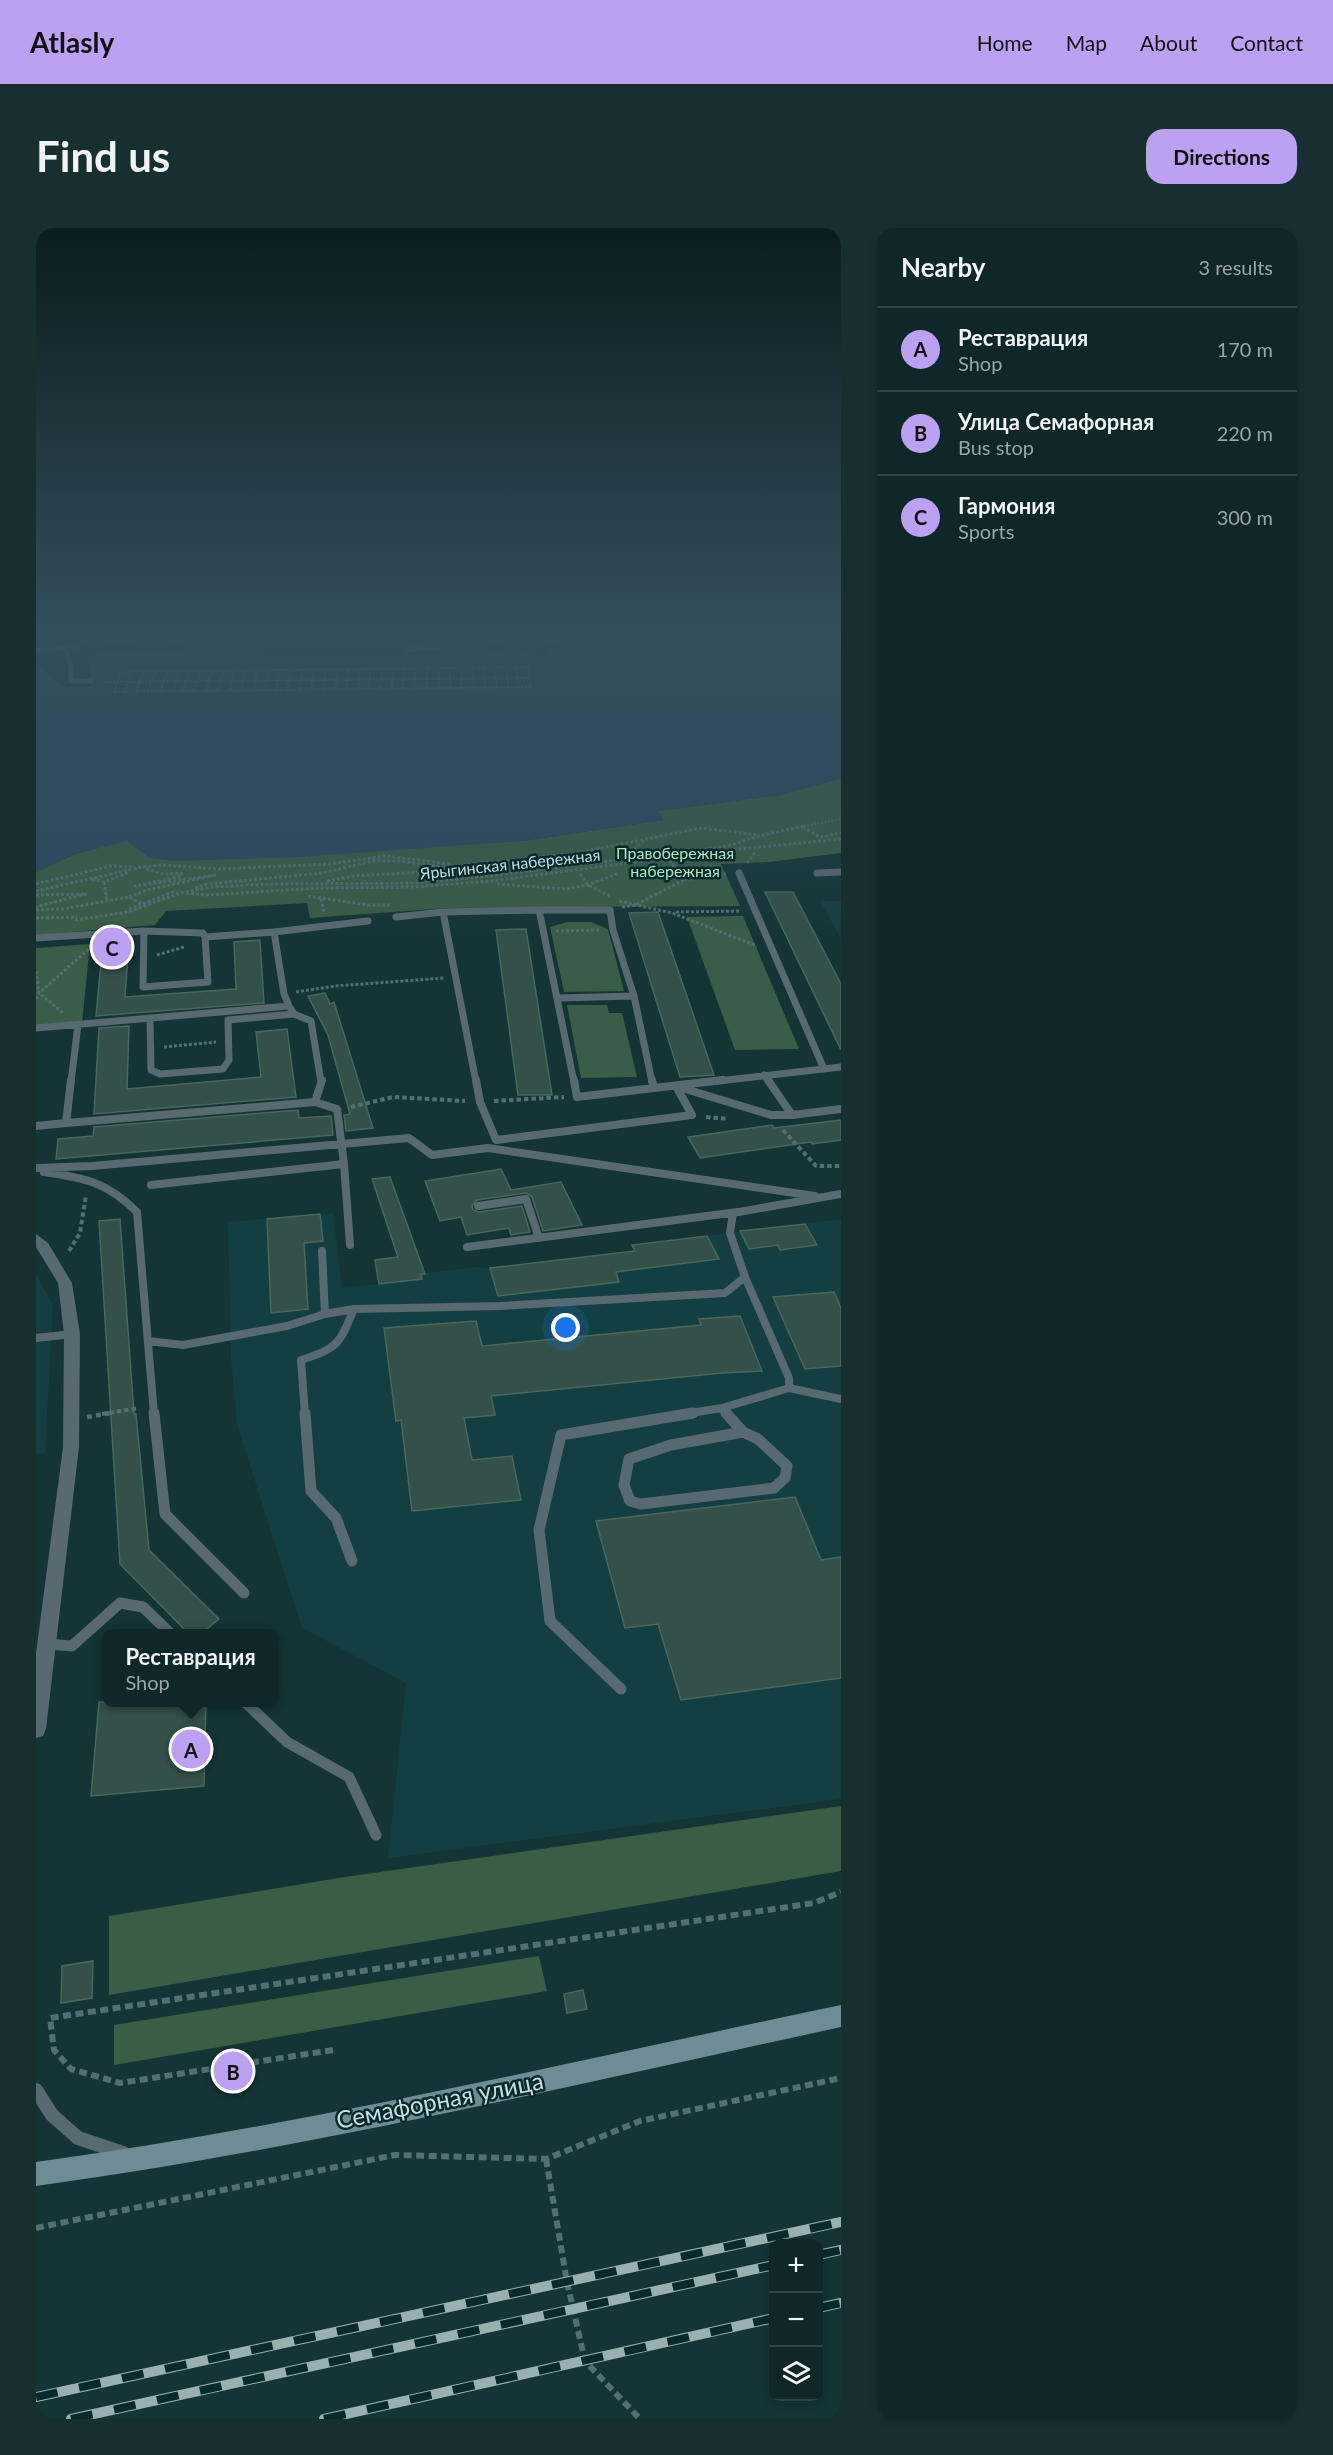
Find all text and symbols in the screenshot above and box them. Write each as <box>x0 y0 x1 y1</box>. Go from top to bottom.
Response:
text: Atlasly <box>30 25 114 59</box>
text: Home <box>977 30 1033 55</box>
text: Map <box>1066 30 1107 55</box>
text: About <box>1140 30 1197 55</box>
text: Contact <box>1230 30 1303 55</box>
button: Directions <box>1146 129 1297 184</box>
text: Find us <box>36 131 170 181</box>
text: Nearby <box>901 251 986 283</box>
text: 3 results <box>1198 255 1273 279</box>
text: Реставрация <box>958 324 1088 351</box>
text: A <box>914 337 927 361</box>
text: 170 m <box>1217 337 1273 361</box>
text: Shop <box>958 351 1002 375</box>
text: Улица Семафорная <box>958 408 1154 435</box>
text: B <box>914 421 927 445</box>
text: 220 m <box>1217 421 1273 445</box>
text: Bus stop <box>958 435 1034 459</box>
text: Гармония <box>958 492 1055 519</box>
text: C <box>914 505 927 529</box>
text: 300 m <box>1217 505 1273 529</box>
text: Sports <box>958 519 1014 543</box>
park label: Правобережная набережная <box>616 843 734 880</box>
street label: Ярыгинская набережная <box>418 845 601 883</box>
pin: C <box>92 924 132 970</box>
your location <box>551 1313 580 1342</box>
popup <box>102 1629 279 1707</box>
text: Реставрация <box>125 1643 256 1670</box>
text: Shop <box>125 1670 170 1694</box>
pin: A <box>172 1726 210 1772</box>
pin: B <box>214 2048 252 2094</box>
street label: Семафорная улица <box>334 2065 546 2134</box>
map controls <box>769 2239 823 2401</box>
button: + <box>769 2239 823 2293</box>
button: − <box>769 2293 823 2347</box>
button: layers <box>769 2347 823 2401</box>

